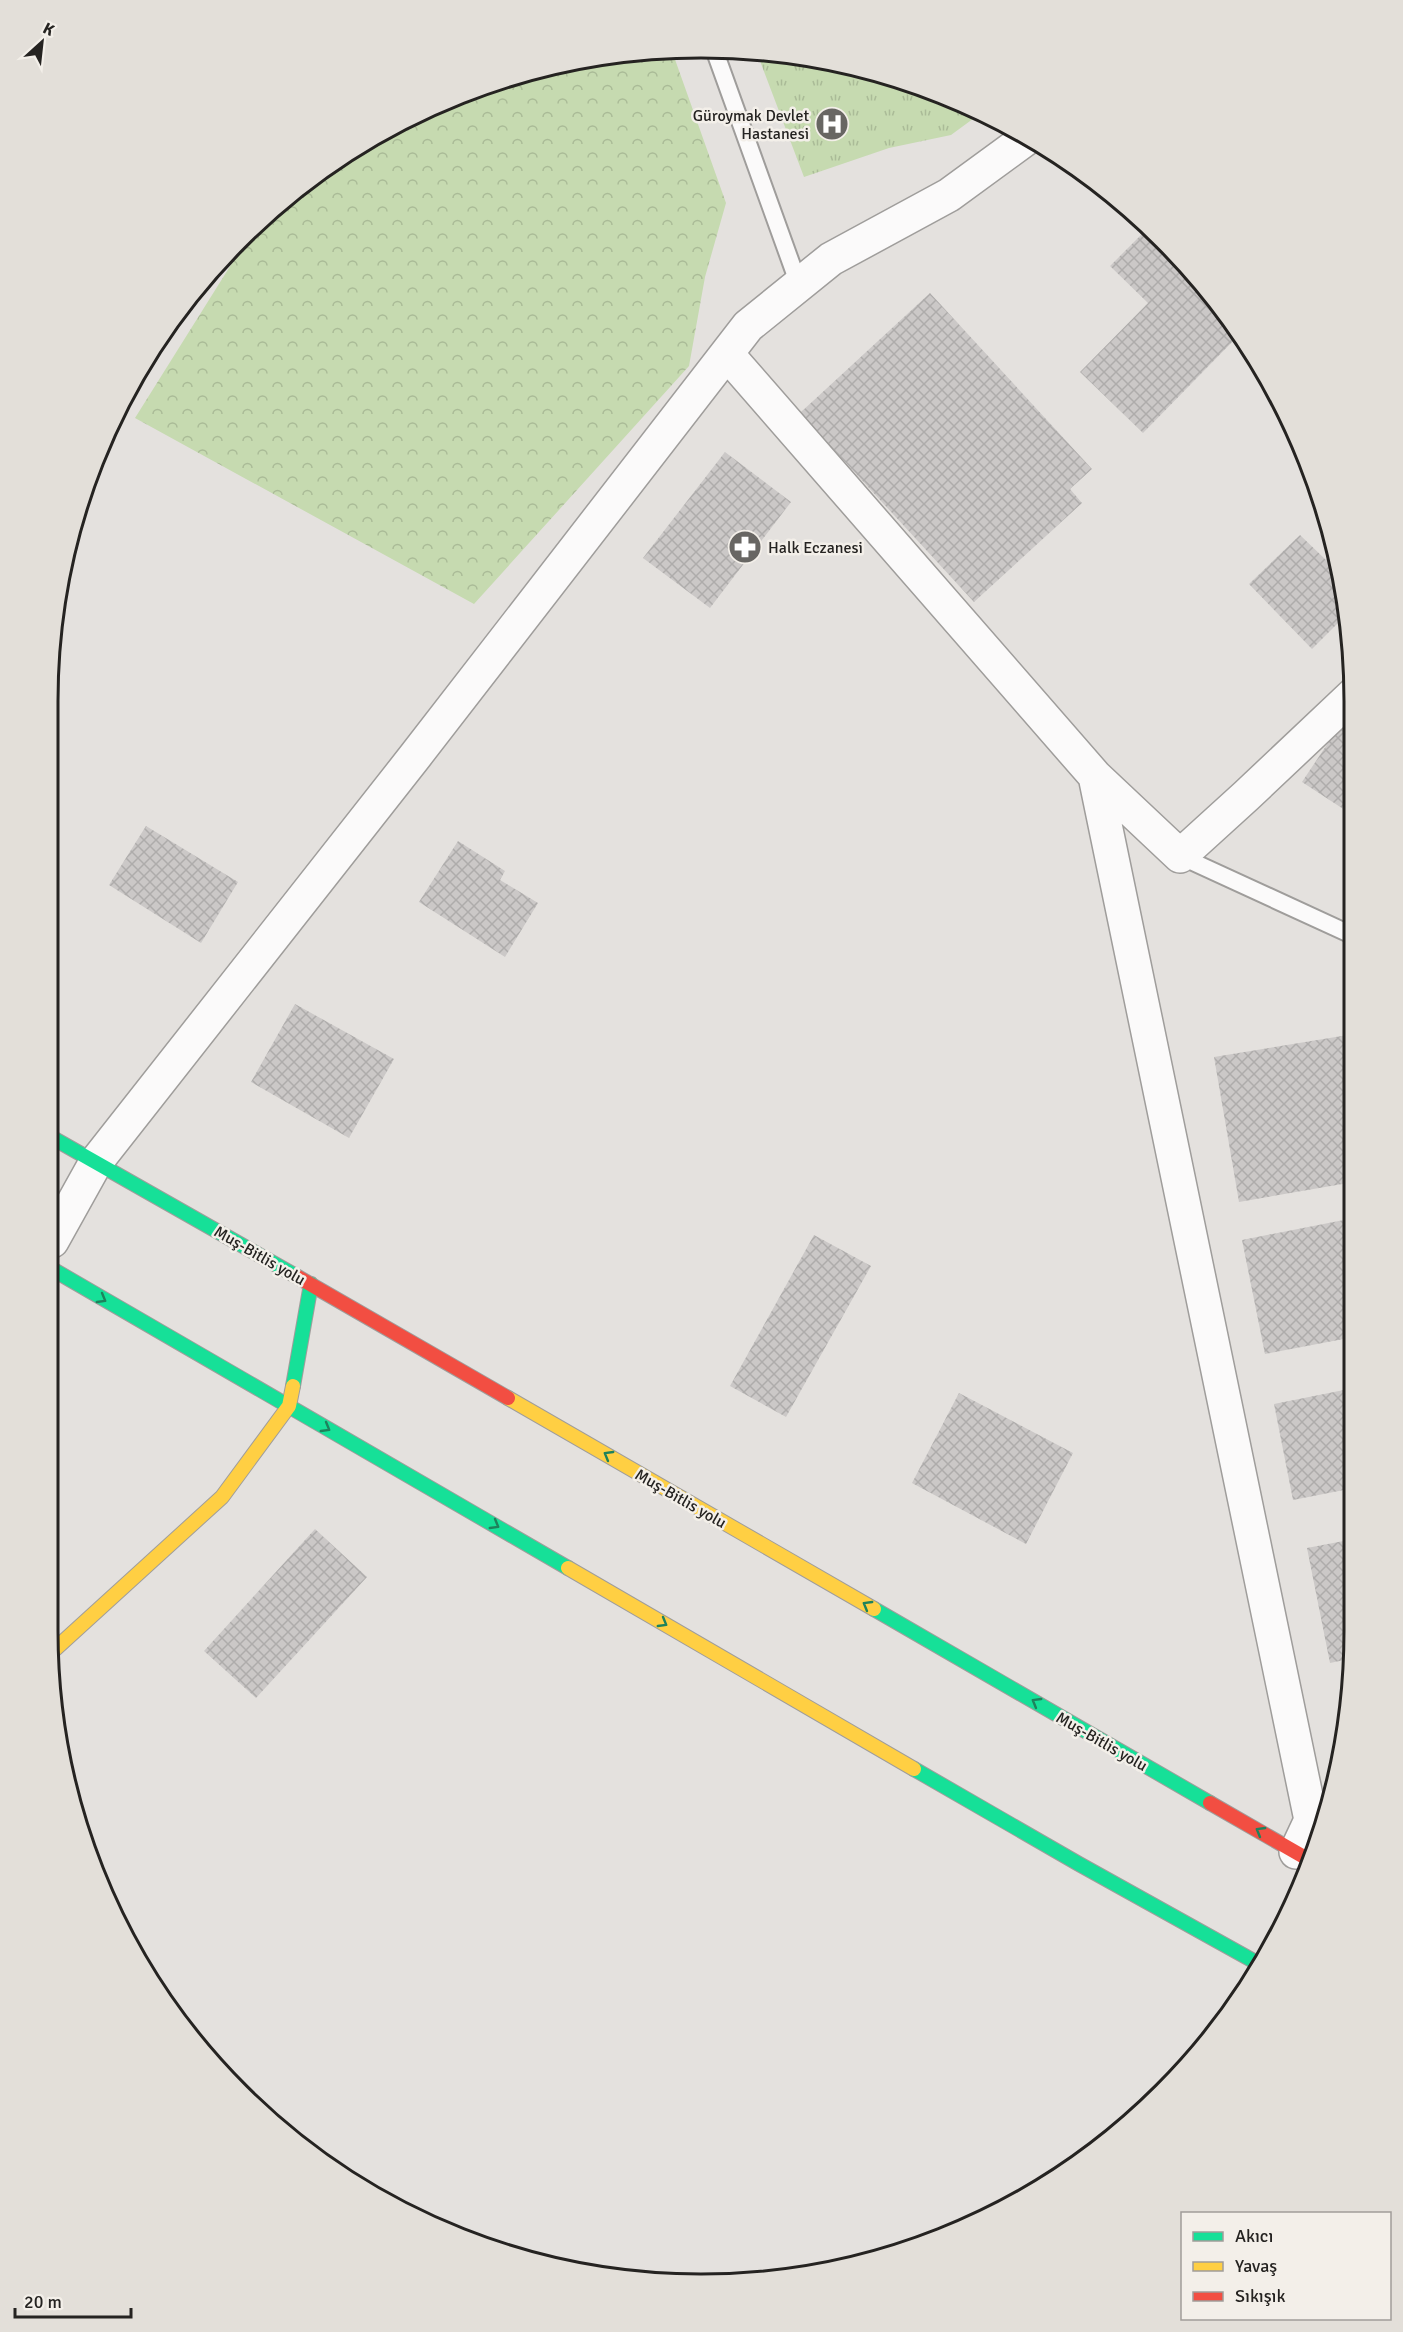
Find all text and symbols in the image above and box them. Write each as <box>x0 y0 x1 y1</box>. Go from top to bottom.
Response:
north arrow <box>12 12 72 72</box>
text: K <box>39 18 57 41</box>
place label: Güroymak Devlet Hastanesi <box>693 106 809 144</box>
hospital icon: Güroymak Devlet Hastanesi <box>814 106 850 142</box>
pharmacy icon: Halk Eczanesi <box>727 529 763 565</box>
place label: Halk Eczanesi <box>768 538 863 558</box>
street label: Muş-Bitlis yolu <box>210 1222 309 1290</box>
one-way arrow <box>96 1291 107 1303</box>
one-way arrow <box>320 1421 330 1432</box>
one-way arrow <box>603 1451 614 1462</box>
street label: Muş-Bitlis yolu <box>631 1465 730 1533</box>
one-way arrow <box>489 1518 499 1530</box>
one-way arrow <box>863 1601 873 1612</box>
one-way arrow <box>657 1616 667 1627</box>
one-way arrow <box>1032 1698 1042 1710</box>
street label: Muş-Bitlis yolu <box>1052 1708 1151 1776</box>
one-way arrow <box>1256 1827 1266 1839</box>
legend <box>1181 2212 1391 2320</box>
text: Akıcı <box>1235 2225 1273 2247</box>
text: Yavaş <box>1235 2255 1277 2277</box>
scale bar <box>15 2281 130 2319</box>
text: Sıkışık <box>1235 2285 1285 2307</box>
text: 20 m <box>24 2291 62 2313</box>

